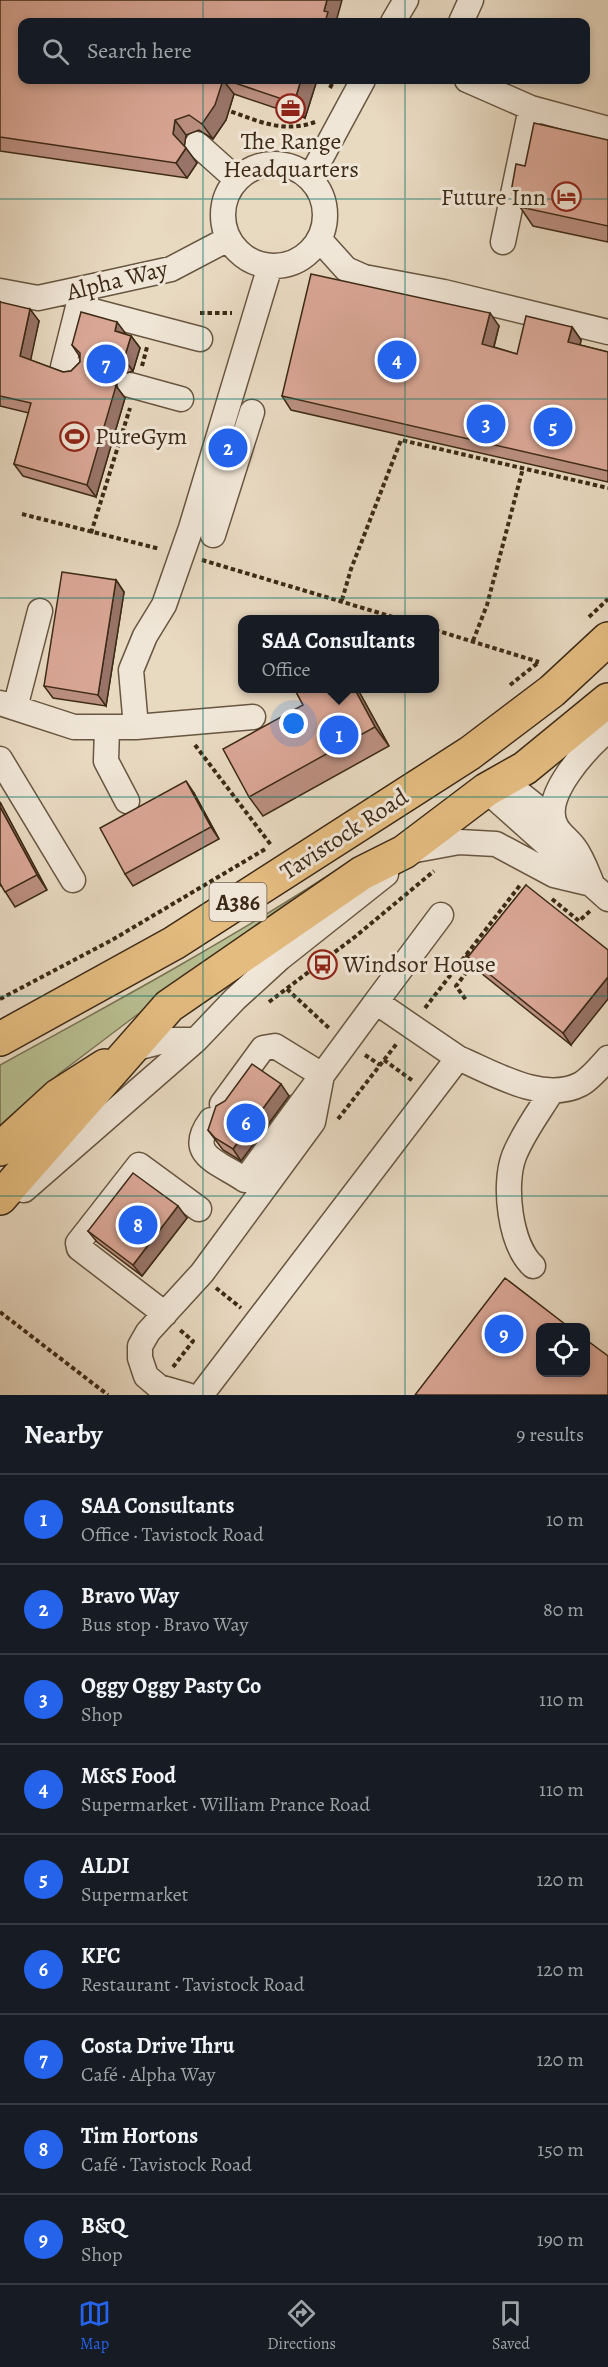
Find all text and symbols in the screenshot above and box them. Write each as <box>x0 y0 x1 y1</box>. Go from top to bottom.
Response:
search box <box>18 18 590 84</box>
icon: search <box>39 35 72 68</box>
text: Search here <box>87 36 192 66</box>
office icon: The Range Headquarters <box>275 92 307 124</box>
place label: The Range Headquarters <box>223 125 359 185</box>
place label: Future Inn <box>441 181 546 213</box>
hotel icon: Future Inn <box>551 181 583 213</box>
street label: Alpha Way <box>62 252 171 308</box>
pin: 4 <box>378 338 416 382</box>
pin: 7 <box>86 342 126 386</box>
pin: 3 <box>466 402 506 446</box>
pin: 5 <box>534 404 572 450</box>
sports icon: PureGym <box>58 420 90 452</box>
place label: PureGym <box>95 420 187 452</box>
pin: 2 <box>208 426 248 470</box>
popup <box>238 615 439 693</box>
text: SAA Consultants <box>262 626 415 656</box>
text: Office <box>262 656 311 683</box>
your location <box>279 709 308 738</box>
pin: 1 <box>320 712 358 758</box>
street label: Tavistock Road <box>274 781 414 887</box>
road number: A386 <box>210 883 266 921</box>
bus stop icon: Windsor House <box>306 948 338 980</box>
place label: Windsor House <box>342 948 496 980</box>
pin: 6 <box>226 1100 266 1146</box>
pin: 8 <box>118 1202 158 1248</box>
pin: 9 <box>484 1312 524 1356</box>
map controls <box>536 1323 590 1377</box>
button: locate <box>536 1323 590 1377</box>
text: Nearby <box>24 1417 103 1452</box>
text: 9 results <box>516 1421 584 1448</box>
text: SAA Consultants <box>81 1491 234 1521</box>
text: 1 <box>40 1506 47 1533</box>
text: 10 m <box>546 1506 584 1533</box>
text: Office · Tavistock Road <box>81 1521 264 1548</box>
text: Bravo Way <box>81 1581 179 1611</box>
text: 2 <box>39 1596 48 1623</box>
text: 80 m <box>543 1596 584 1623</box>
text: Bus stop · Bravo Way <box>81 1611 248 1638</box>
text: Oggy Oggy Pasty Co <box>81 1671 261 1701</box>
text: 3 <box>39 1686 48 1713</box>
text: 110 m <box>539 1686 584 1713</box>
text: Shop <box>81 1701 123 1728</box>
text: M&S Food <box>81 1761 176 1791</box>
text: 4 <box>39 1776 48 1803</box>
text: 110 m <box>539 1776 584 1803</box>
text: Supermarket · William Prance Road <box>81 1791 370 1818</box>
text: ALDI <box>81 1851 129 1881</box>
text: 5 <box>39 1866 48 1893</box>
text: 120 m <box>536 1866 584 1893</box>
text: Supermarket <box>81 1881 188 1908</box>
text: KFC <box>81 1941 120 1971</box>
text: 6 <box>39 1956 48 1983</box>
text: 120 m <box>536 1956 584 1983</box>
text: Restaurant · Tavistock Road <box>81 1971 305 1998</box>
text: Costa Drive Thru <box>81 2031 235 2061</box>
text: 7 <box>39 2046 48 2073</box>
text: 120 m <box>536 2046 584 2073</box>
text: Café · Alpha Way <box>81 2061 216 2088</box>
text: Tim Hortons <box>81 2121 198 2151</box>
text: 8 <box>39 2136 48 2163</box>
text: 150 m <box>537 2136 584 2163</box>
text: Café · Tavistock Road <box>81 2151 252 2178</box>
text: B&Q <box>81 2211 126 2241</box>
text: 9 <box>39 2226 48 2253</box>
text: 190 m <box>537 2226 584 2253</box>
text: Shop <box>81 2241 123 2268</box>
tab: Map <box>78 2297 111 2355</box>
tab: Directions <box>267 2297 336 2355</box>
tab: Saved <box>492 2297 530 2355</box>

